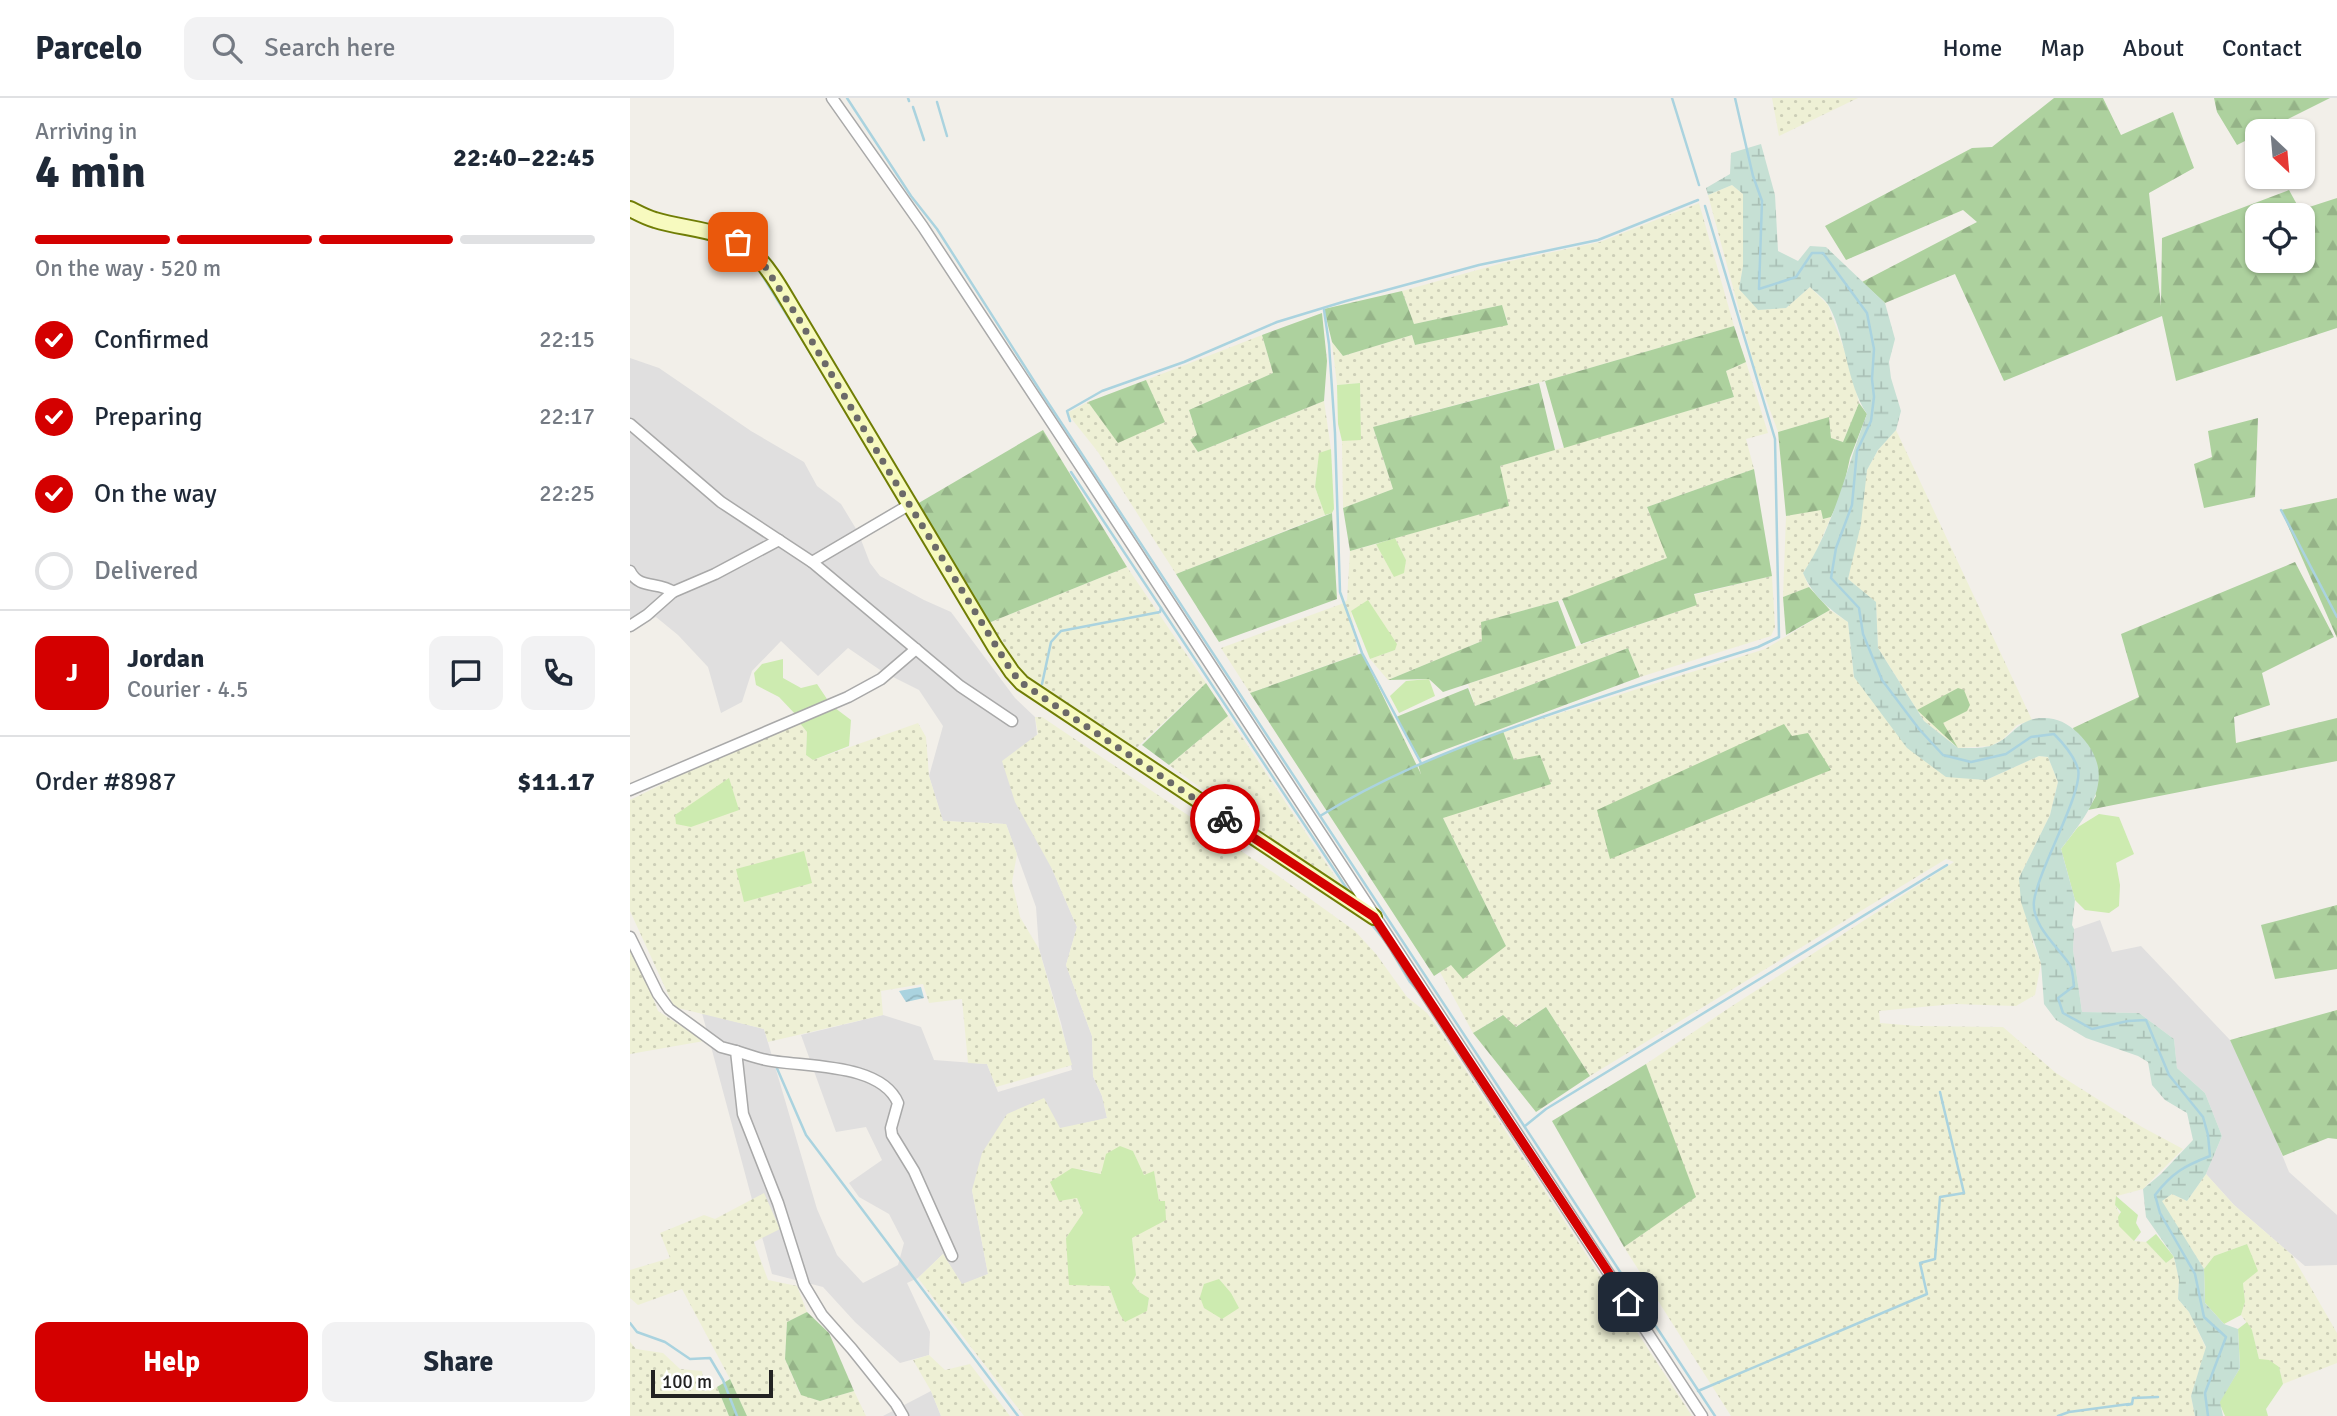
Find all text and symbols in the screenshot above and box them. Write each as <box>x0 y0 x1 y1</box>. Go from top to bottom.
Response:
search box <box>184 17 674 80</box>
text: Parcelo <box>35 28 142 69</box>
icon: search <box>208 29 246 67</box>
text: Search here <box>264 32 395 64</box>
text: Home <box>1942 33 2002 63</box>
text: Map <box>2040 33 2085 63</box>
text: About <box>2123 33 2184 63</box>
text: Contact <box>2222 33 2302 63</box>
text: Arriving in <box>35 117 137 146</box>
north arrow <box>2245 119 2315 189</box>
map controls <box>2245 119 2315 273</box>
text: 22:40–22:45 <box>453 142 595 174</box>
text: 4 min <box>35 144 146 200</box>
button: locate <box>2245 203 2315 273</box>
pin <box>708 212 768 272</box>
icon: bag <box>719 223 757 261</box>
text: On the way · 520 m <box>35 254 221 283</box>
icon: check <box>35 321 73 359</box>
text: Confirmed <box>94 324 209 356</box>
text: 22:15 <box>539 325 595 354</box>
icon: check <box>35 398 73 436</box>
text: Preparing <box>94 401 202 433</box>
text: 22:17 <box>539 402 595 431</box>
icon: check <box>35 475 73 513</box>
text: On the way <box>94 478 217 510</box>
text: 22:25 <box>539 479 595 508</box>
text: Delivered <box>94 555 199 587</box>
button: chat <box>429 636 503 710</box>
button: phone <box>521 636 595 710</box>
text: Jordan <box>127 643 204 675</box>
text: J <box>66 657 78 689</box>
text: Courier · 4.5 <box>127 675 248 704</box>
text: Order #8987 <box>35 766 176 798</box>
text: $11.17 <box>517 766 595 798</box>
courier <box>1190 784 1260 854</box>
icon: bike <box>1206 800 1244 838</box>
pin <box>1598 1272 1658 1332</box>
icon: home <box>1609 1283 1647 1321</box>
button: Help <box>35 1322 308 1402</box>
button: Share <box>322 1322 595 1402</box>
scale bar <box>651 1367 774 1399</box>
text: 100 m <box>662 1370 712 1394</box>

